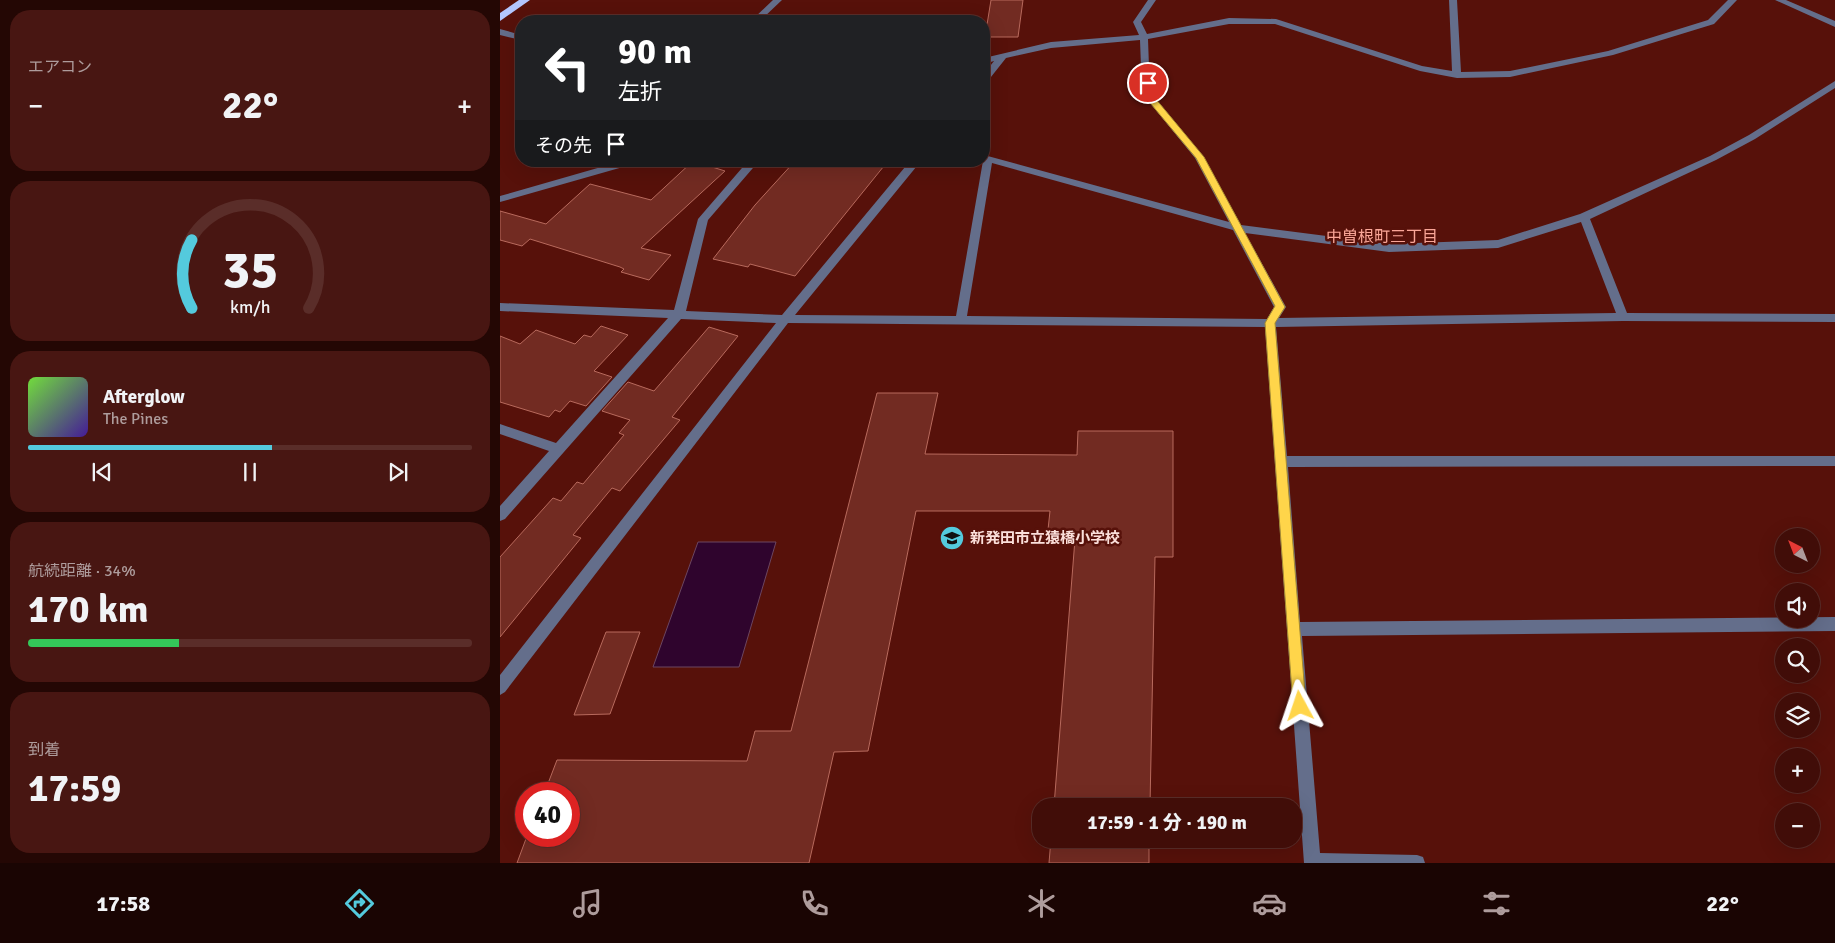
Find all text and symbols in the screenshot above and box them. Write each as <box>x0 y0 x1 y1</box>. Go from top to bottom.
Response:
text: 90 m <box>618 30 692 73</box>
icon: left <box>535 35 600 100</box>
text: エアコン <box>28 57 92 77</box>
pin <box>1127 62 1169 104</box>
icon: arrive <box>1134 69 1162 97</box>
text: 左折 <box>618 78 662 105</box>
text: 22° <box>222 82 278 129</box>
text: − <box>28 89 43 123</box>
text: + <box>457 89 472 123</box>
icon: arrive <box>602 130 630 158</box>
text: その先 <box>535 134 592 158</box>
district label: 中曽根町三丁目 <box>1326 227 1438 247</box>
text: 35 <box>222 238 278 302</box>
text: km/h <box>230 296 270 318</box>
text: Afterglow <box>103 385 185 409</box>
text: The Pines <box>103 409 168 429</box>
icon: previous <box>88 458 116 486</box>
icon: pause <box>236 458 264 486</box>
icon: next <box>384 458 412 486</box>
school or university icon: 新発田市立猿橋小学校 <box>939 525 965 551</box>
north arrow <box>1775 528 1820 572</box>
map controls <box>1775 528 1820 848</box>
place label: 新発田市立猿橋小学校 <box>970 529 1120 547</box>
text: 航続距離 · 34% <box>28 561 136 581</box>
button: sound <box>1775 583 1820 628</box>
text: 170 km <box>28 586 149 633</box>
button: search <box>1775 638 1820 683</box>
position arrow <box>1273 679 1325 731</box>
button: layers <box>1775 693 1820 738</box>
text: 到着 <box>28 740 60 760</box>
button: + <box>1775 748 1820 793</box>
text: 17:59 <box>28 765 121 812</box>
speed limit sign: 40 <box>515 782 580 847</box>
button: − <box>1775 803 1820 848</box>
text: 17:59 · 1 分 · 190 m <box>1087 811 1247 835</box>
icon: directions <box>342 886 377 921</box>
icon: music <box>570 886 605 921</box>
icon: phone <box>797 886 832 921</box>
icon: climate <box>1024 886 1059 921</box>
icon: car <box>1252 886 1287 921</box>
icon: filters <box>1479 886 1514 921</box>
text: 17:58 <box>96 890 150 917</box>
text: 22° <box>1706 890 1739 917</box>

